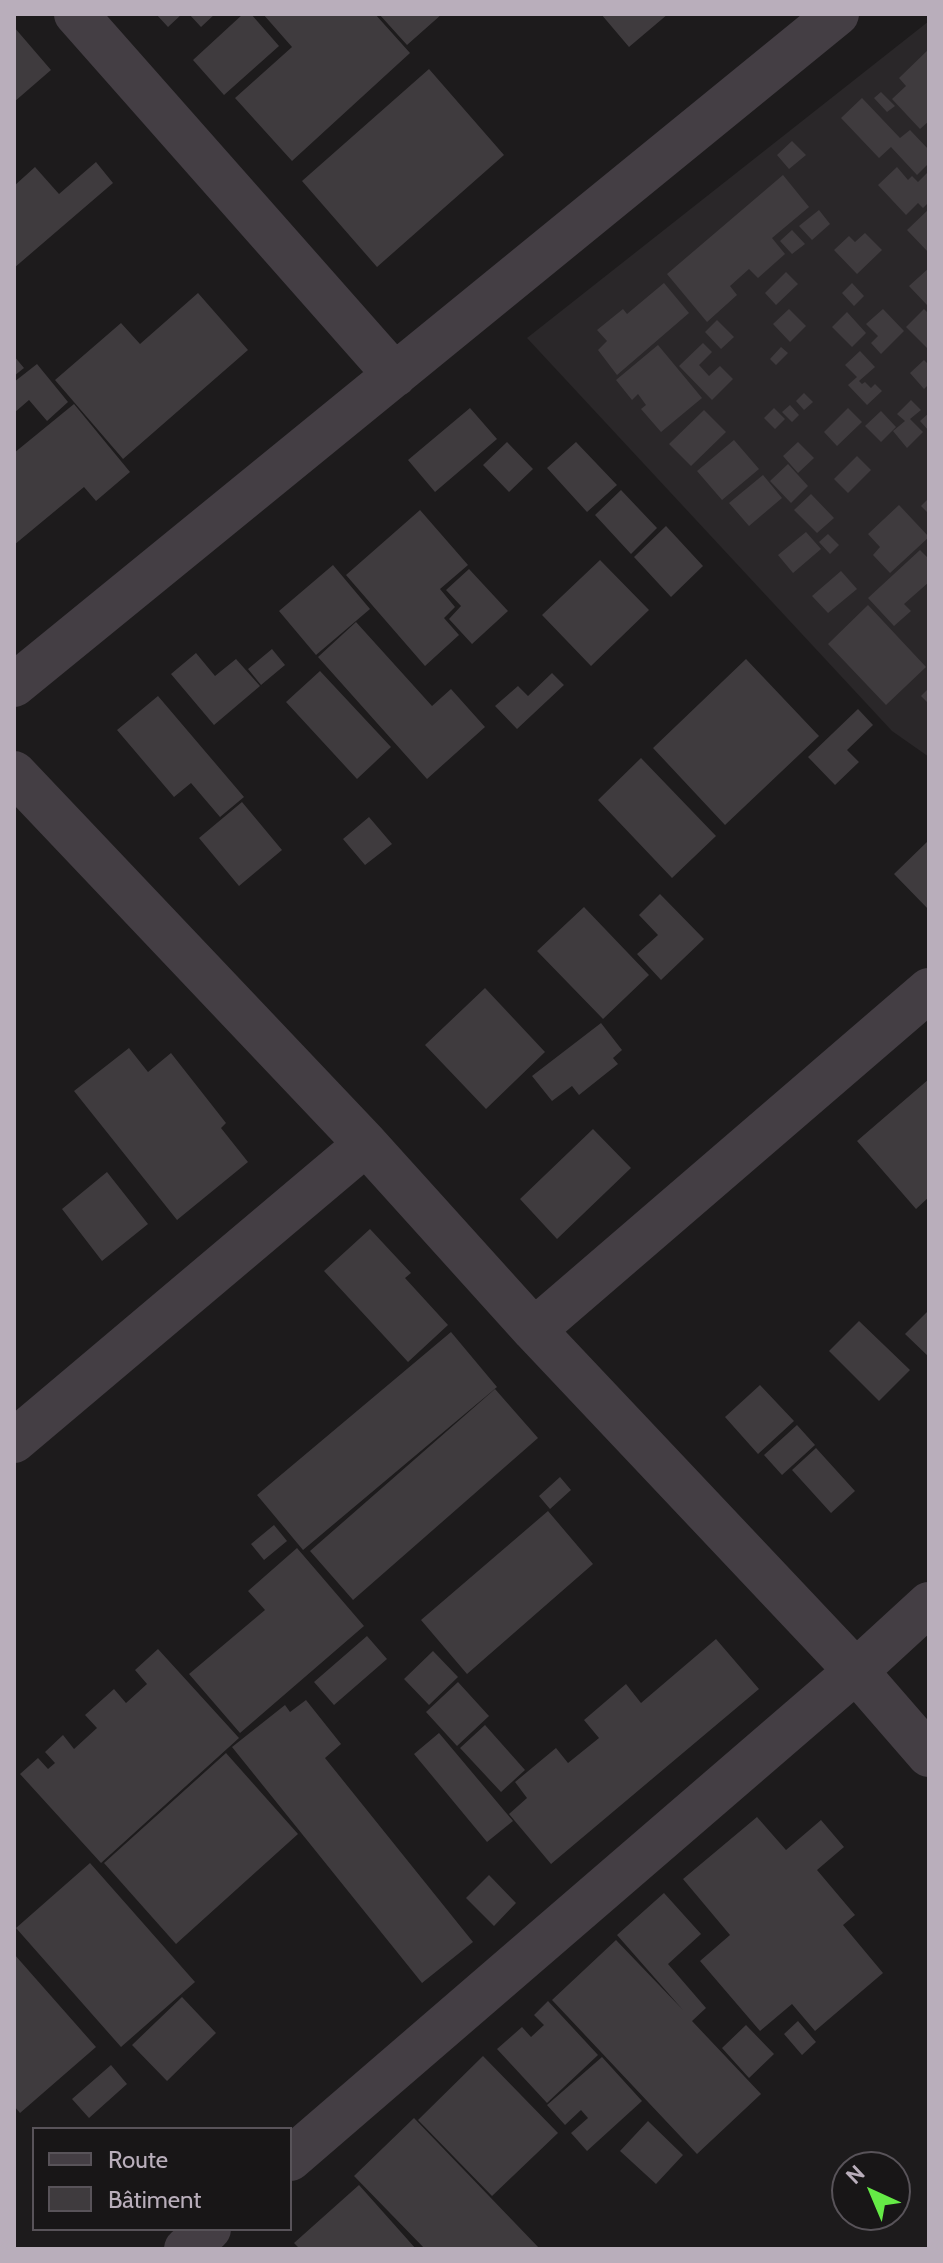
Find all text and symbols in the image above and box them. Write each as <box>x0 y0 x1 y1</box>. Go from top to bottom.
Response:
legend <box>32 2127 292 2231</box>
text: Route <box>108 2145 168 2174</box>
north arrow <box>831 2151 911 2231</box>
text: N <box>840 2160 870 2190</box>
text: Bâtiment <box>108 2185 201 2214</box>

